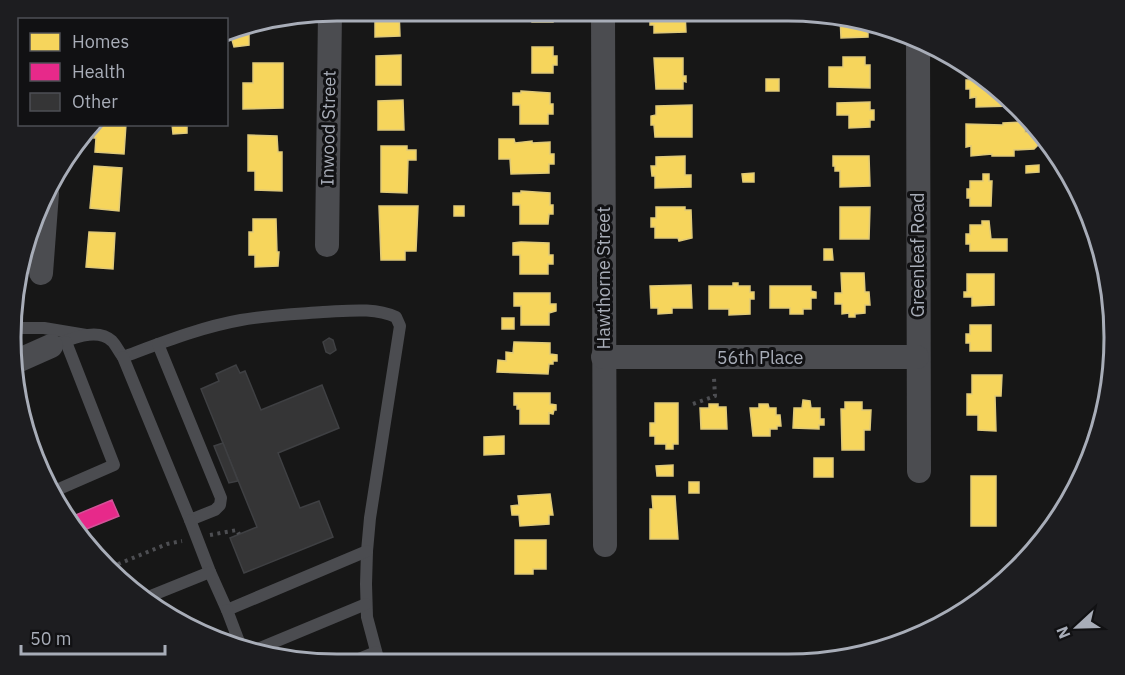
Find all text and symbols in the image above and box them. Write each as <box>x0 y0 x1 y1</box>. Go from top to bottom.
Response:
legend <box>18 18 228 126</box>
text: Homes <box>72 30 129 53</box>
text: Health <box>72 60 126 83</box>
street label: Inwood Street <box>315 70 341 186</box>
text: Other <box>72 90 118 113</box>
street label: Greenleaf Road <box>906 193 929 317</box>
street label: Hawthorne Street <box>592 206 615 350</box>
street label: 56th Place <box>717 346 803 369</box>
north arrow <box>1047 597 1107 657</box>
scale bar <box>21 618 165 656</box>
text: N <box>1052 623 1075 642</box>
text: 50 m <box>30 627 72 650</box>

